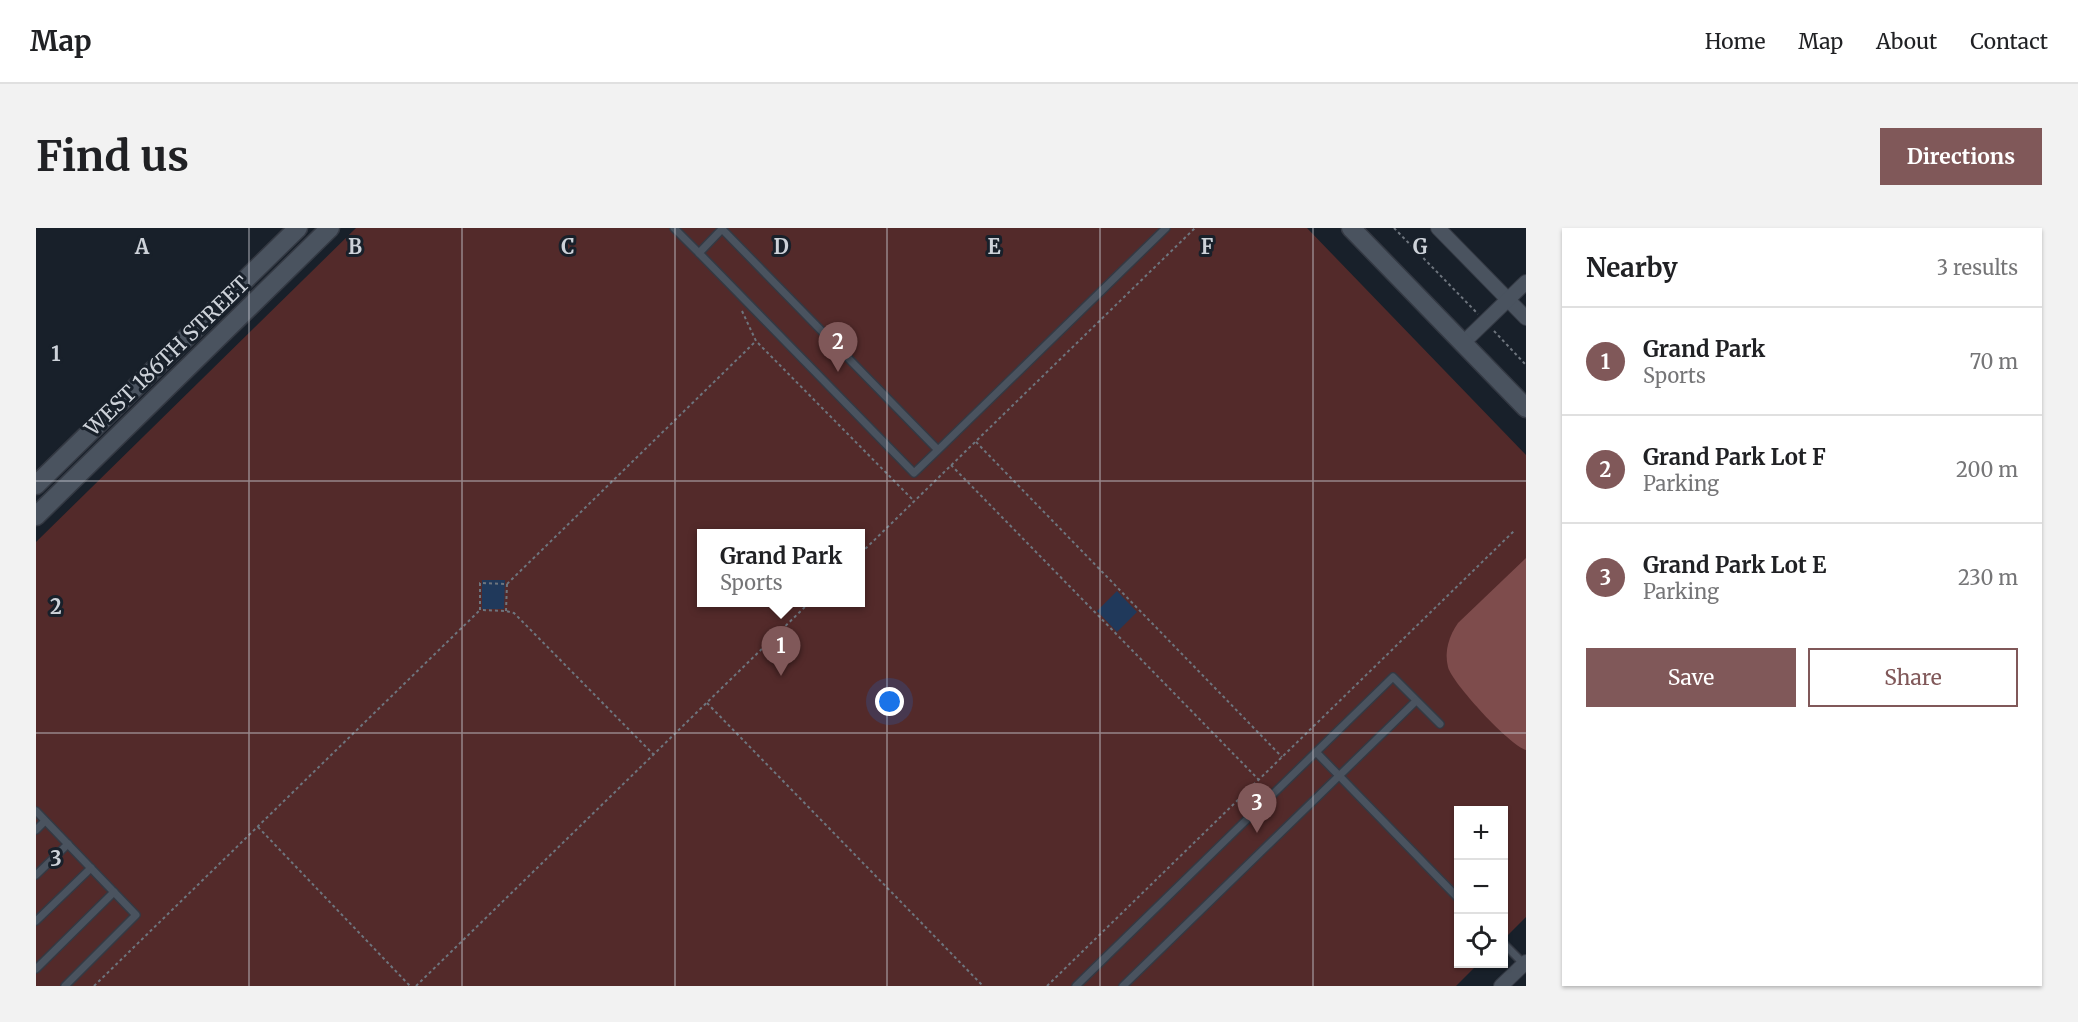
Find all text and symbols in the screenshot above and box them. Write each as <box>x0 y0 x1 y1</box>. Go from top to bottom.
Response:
text: Map <box>30 23 92 59</box>
text: Home <box>1705 28 1765 55</box>
text: Map <box>1798 28 1843 55</box>
text: About <box>1876 28 1937 55</box>
text: Contact <box>1970 28 2048 55</box>
button: Directions <box>1880 128 2042 185</box>
text: Find us <box>36 130 189 182</box>
text: A <box>134 234 150 259</box>
text: B <box>348 234 362 259</box>
text: C <box>561 234 575 259</box>
text: D <box>773 234 789 259</box>
text: E <box>987 234 1001 259</box>
text: F <box>1201 234 1214 259</box>
text: G <box>1413 234 1428 259</box>
text: Nearby <box>1586 251 1678 284</box>
text: 3 results <box>1937 255 2018 280</box>
street label: WEST 186TH STREET <box>78 270 255 442</box>
pin: 2 <box>818 322 858 372</box>
text: Grand Park <box>1643 335 1765 363</box>
text: 1 <box>51 341 61 366</box>
text: 1 <box>1601 349 1610 374</box>
text: 70 m <box>1970 349 2018 374</box>
text: Sports <box>1643 363 1706 388</box>
text: Grand Park Lot F <box>1643 443 1826 471</box>
text: 2 <box>1600 457 1611 482</box>
text: 200 m <box>1956 457 2018 482</box>
text: Parking <box>1643 471 1719 496</box>
popup <box>697 529 865 607</box>
text: Grand Park <box>720 542 842 570</box>
text: Grand Park Lot E <box>1643 551 1826 579</box>
text: 3 <box>1600 565 1611 590</box>
text: 230 m <box>1958 565 2018 590</box>
text: Sports <box>720 570 783 595</box>
text: Parking <box>1643 579 1719 604</box>
text: 2 <box>50 594 62 619</box>
pin: 1 <box>762 626 800 676</box>
button: Save <box>1586 648 1796 707</box>
button: Share <box>1808 648 2018 707</box>
your location <box>875 687 904 716</box>
pin: 3 <box>1238 784 1276 833</box>
map controls <box>1454 806 1508 968</box>
button: + <box>1454 806 1508 860</box>
text: 3 <box>50 846 62 871</box>
button: − <box>1454 860 1508 914</box>
button: locate <box>1454 914 1508 968</box>

